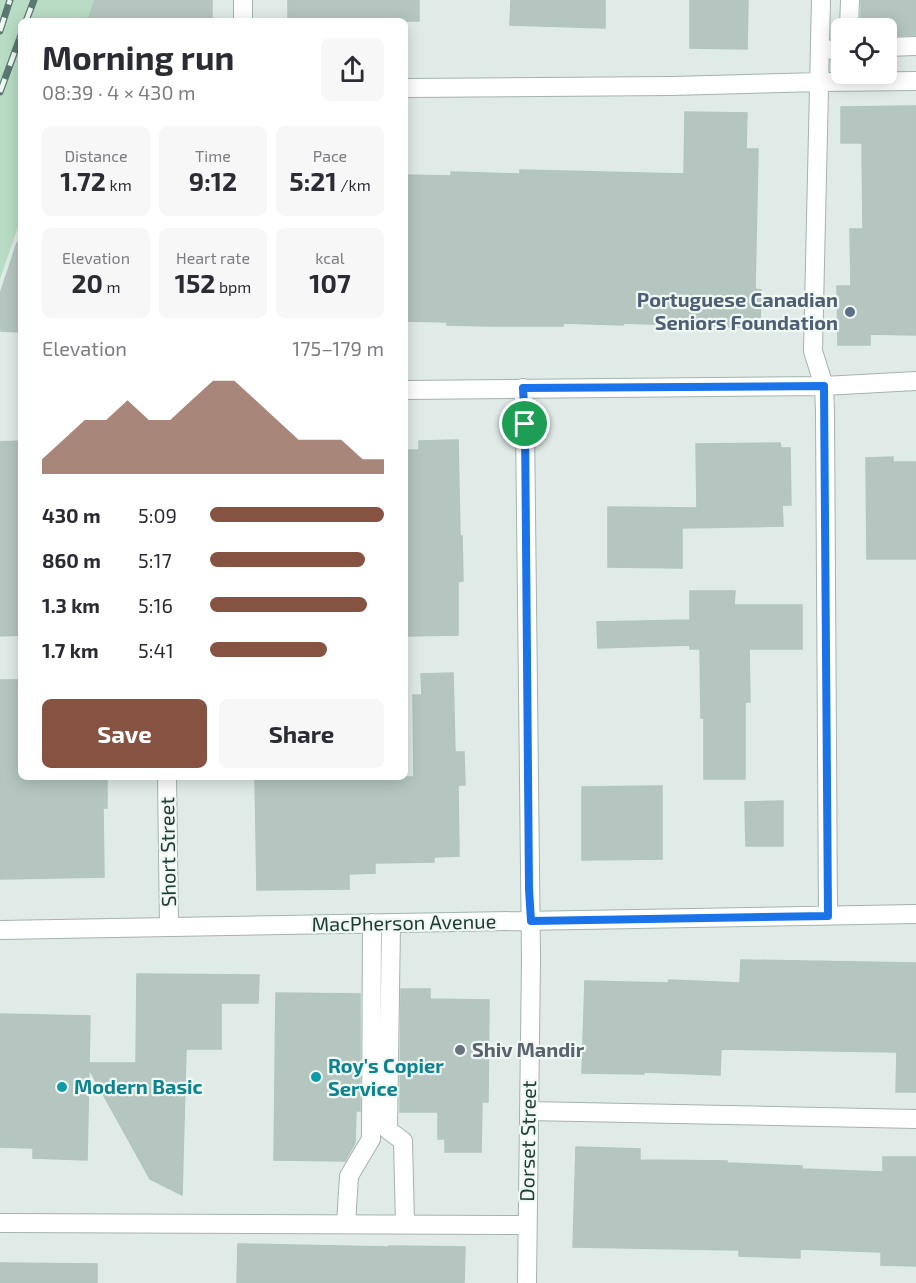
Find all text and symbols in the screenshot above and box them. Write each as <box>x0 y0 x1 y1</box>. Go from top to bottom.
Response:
map controls <box>831 18 897 84</box>
button: locate <box>831 18 897 84</box>
text: Morning run <box>42 37 234 77</box>
button: share <box>321 38 384 101</box>
text: 08:39 · 4 × 430 m <box>42 80 195 104</box>
text: Distance <box>64 146 128 165</box>
text: Time <box>195 146 231 165</box>
text: Pace <box>313 146 347 165</box>
text: 1.72 <box>60 165 106 196</box>
text: 9:12 <box>189 165 237 196</box>
text: 5:21 <box>289 165 337 196</box>
text: km <box>106 175 132 194</box>
text: /km <box>337 175 371 194</box>
text: Elevation <box>62 248 130 267</box>
text: Heart rate <box>176 248 250 267</box>
text: kcal <box>315 248 345 267</box>
text: 20 <box>71 267 103 298</box>
text: 152 <box>175 267 215 298</box>
text: 107 <box>309 267 351 298</box>
text: m <box>103 277 121 296</box>
text: bpm <box>215 277 251 296</box>
place label: Portuguese Canadian Seniors Foundation <box>637 287 838 334</box>
marker: Portuguese Canadian Seniors Foundation <box>843 305 857 319</box>
text: Elevation <box>42 336 127 360</box>
text: 175–179 m <box>292 336 384 360</box>
pin <box>499 398 550 449</box>
icon: arrive <box>508 407 541 440</box>
text: 430 m <box>42 503 101 527</box>
text: 5:09 <box>138 503 177 527</box>
text: 860 m <box>42 548 101 572</box>
text: 5:17 <box>138 548 172 572</box>
text: 1.3 km <box>42 593 100 617</box>
text: 5:16 <box>138 593 173 617</box>
text: 1.7 km <box>42 638 99 662</box>
text: 5:41 <box>138 638 174 662</box>
button: Save <box>42 699 207 768</box>
button: Share <box>219 699 384 768</box>
street label: Short Street <box>154 797 180 907</box>
street label: MacPherson Avenue <box>311 908 496 936</box>
place label: Shiv Mandir <box>472 1037 585 1061</box>
marker: Shiv Mandir <box>453 1043 467 1057</box>
place label: Roy's Copier Service <box>328 1053 444 1100</box>
marker: Roy's Copier Service <box>309 1070 323 1084</box>
place label: Modern Basic <box>74 1074 203 1098</box>
marker: Modern Basic <box>55 1080 69 1094</box>
street label: Dorset Street <box>514 1080 540 1202</box>

